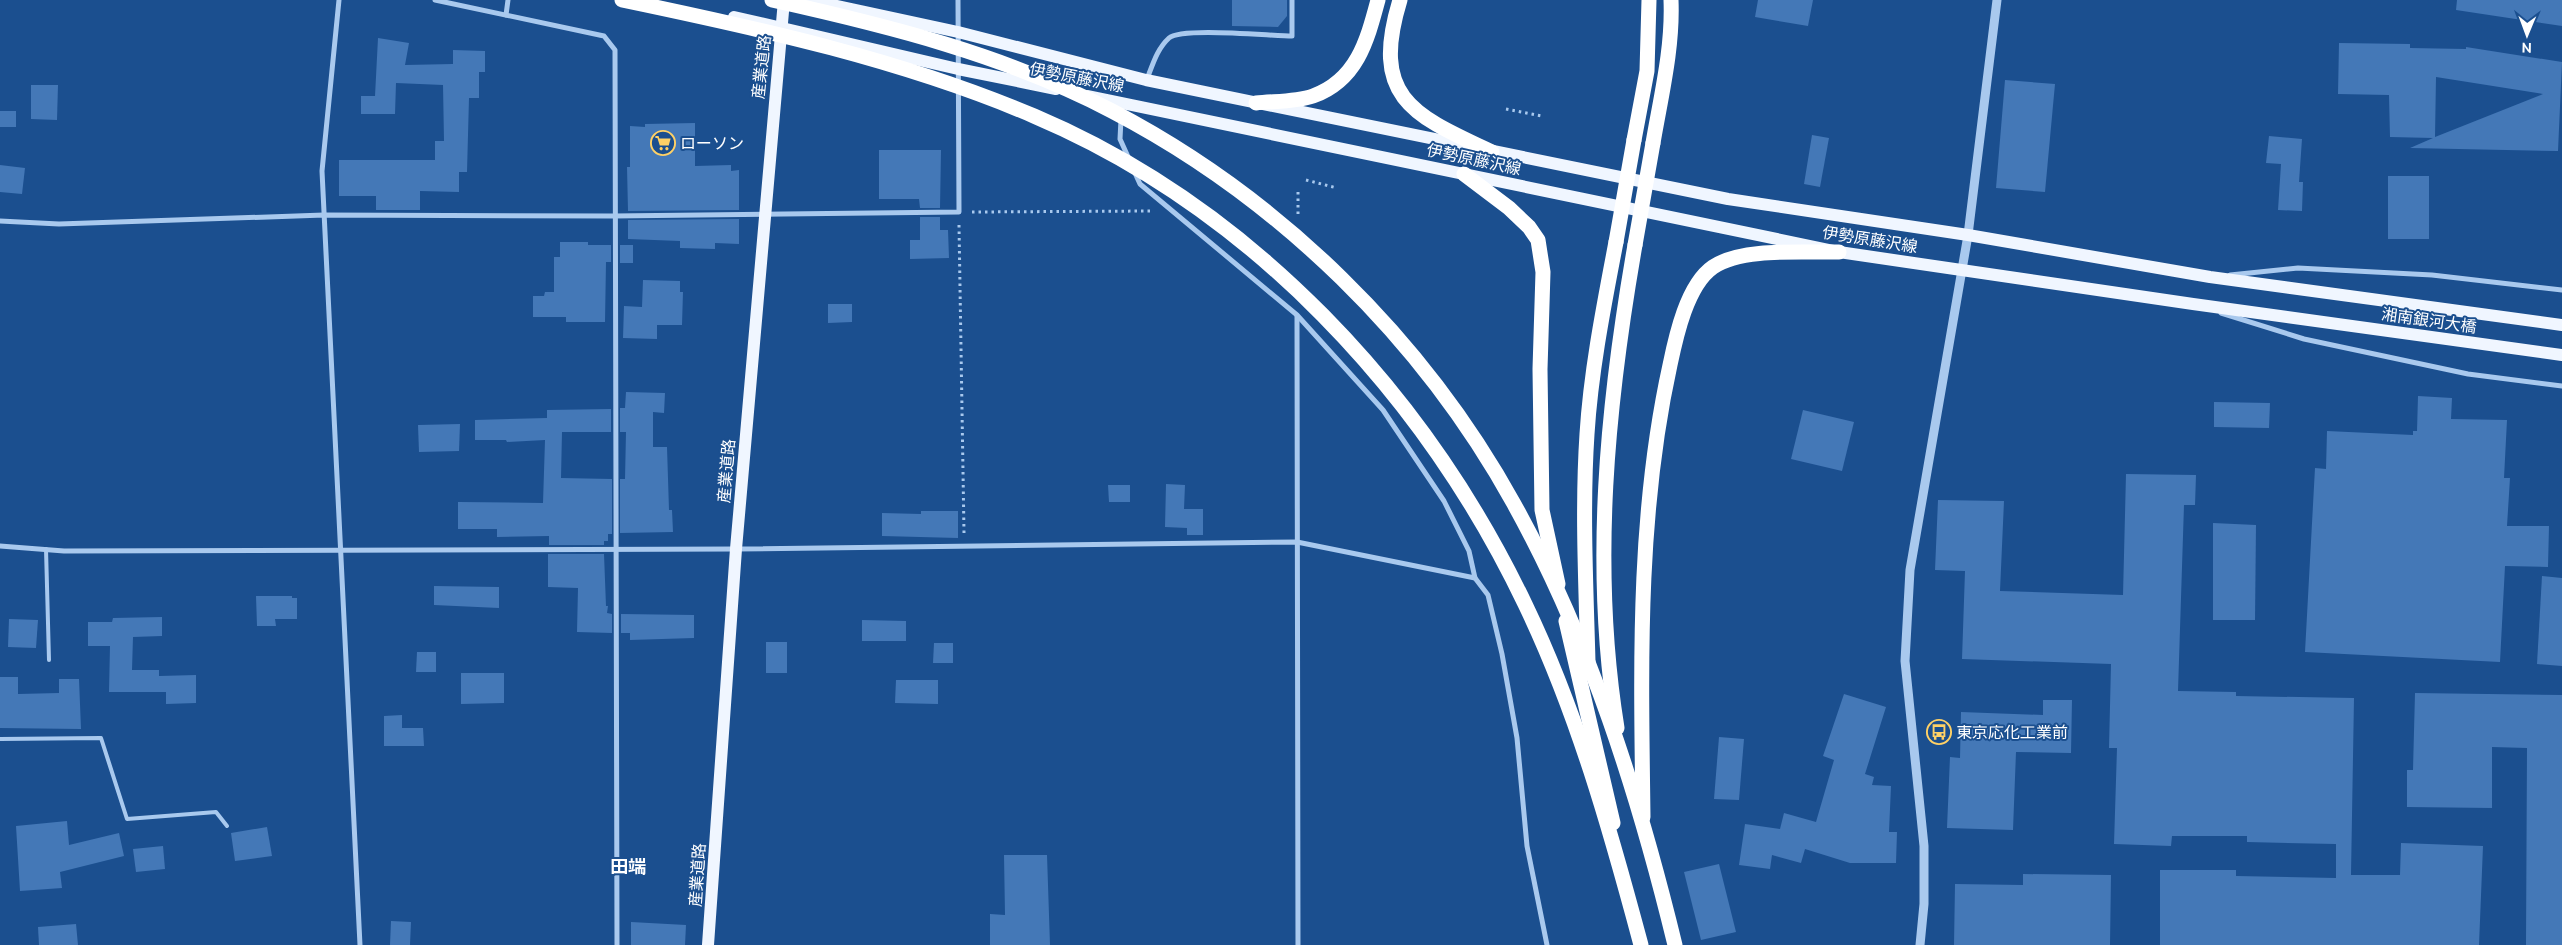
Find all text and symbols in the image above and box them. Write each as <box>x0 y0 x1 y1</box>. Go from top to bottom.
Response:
north arrow <box>2502 10 2552 60</box>
street label: 産業道路 <box>749 34 773 100</box>
text: N <box>2521 40 2532 56</box>
street label: 伊勢原藤沢線 <box>1028 59 1126 95</box>
supermarket icon: ローソン <box>650 130 676 156</box>
place label: ローソン <box>680 134 744 152</box>
street label: 伊勢原藤沢線 <box>1425 140 1523 178</box>
street label: 伊勢原藤沢線 <box>1821 223 1919 255</box>
street label: 湘南銀河大橋 <box>2380 304 2478 336</box>
street label: 産業道路 <box>714 438 738 504</box>
bus stop icon: 東京応化工業前 <box>1926 719 1952 745</box>
place label: 東京応化工業前 <box>1956 723 2068 741</box>
street label: 産業道路 <box>686 842 708 908</box>
district label: 田端 <box>610 856 646 876</box>

